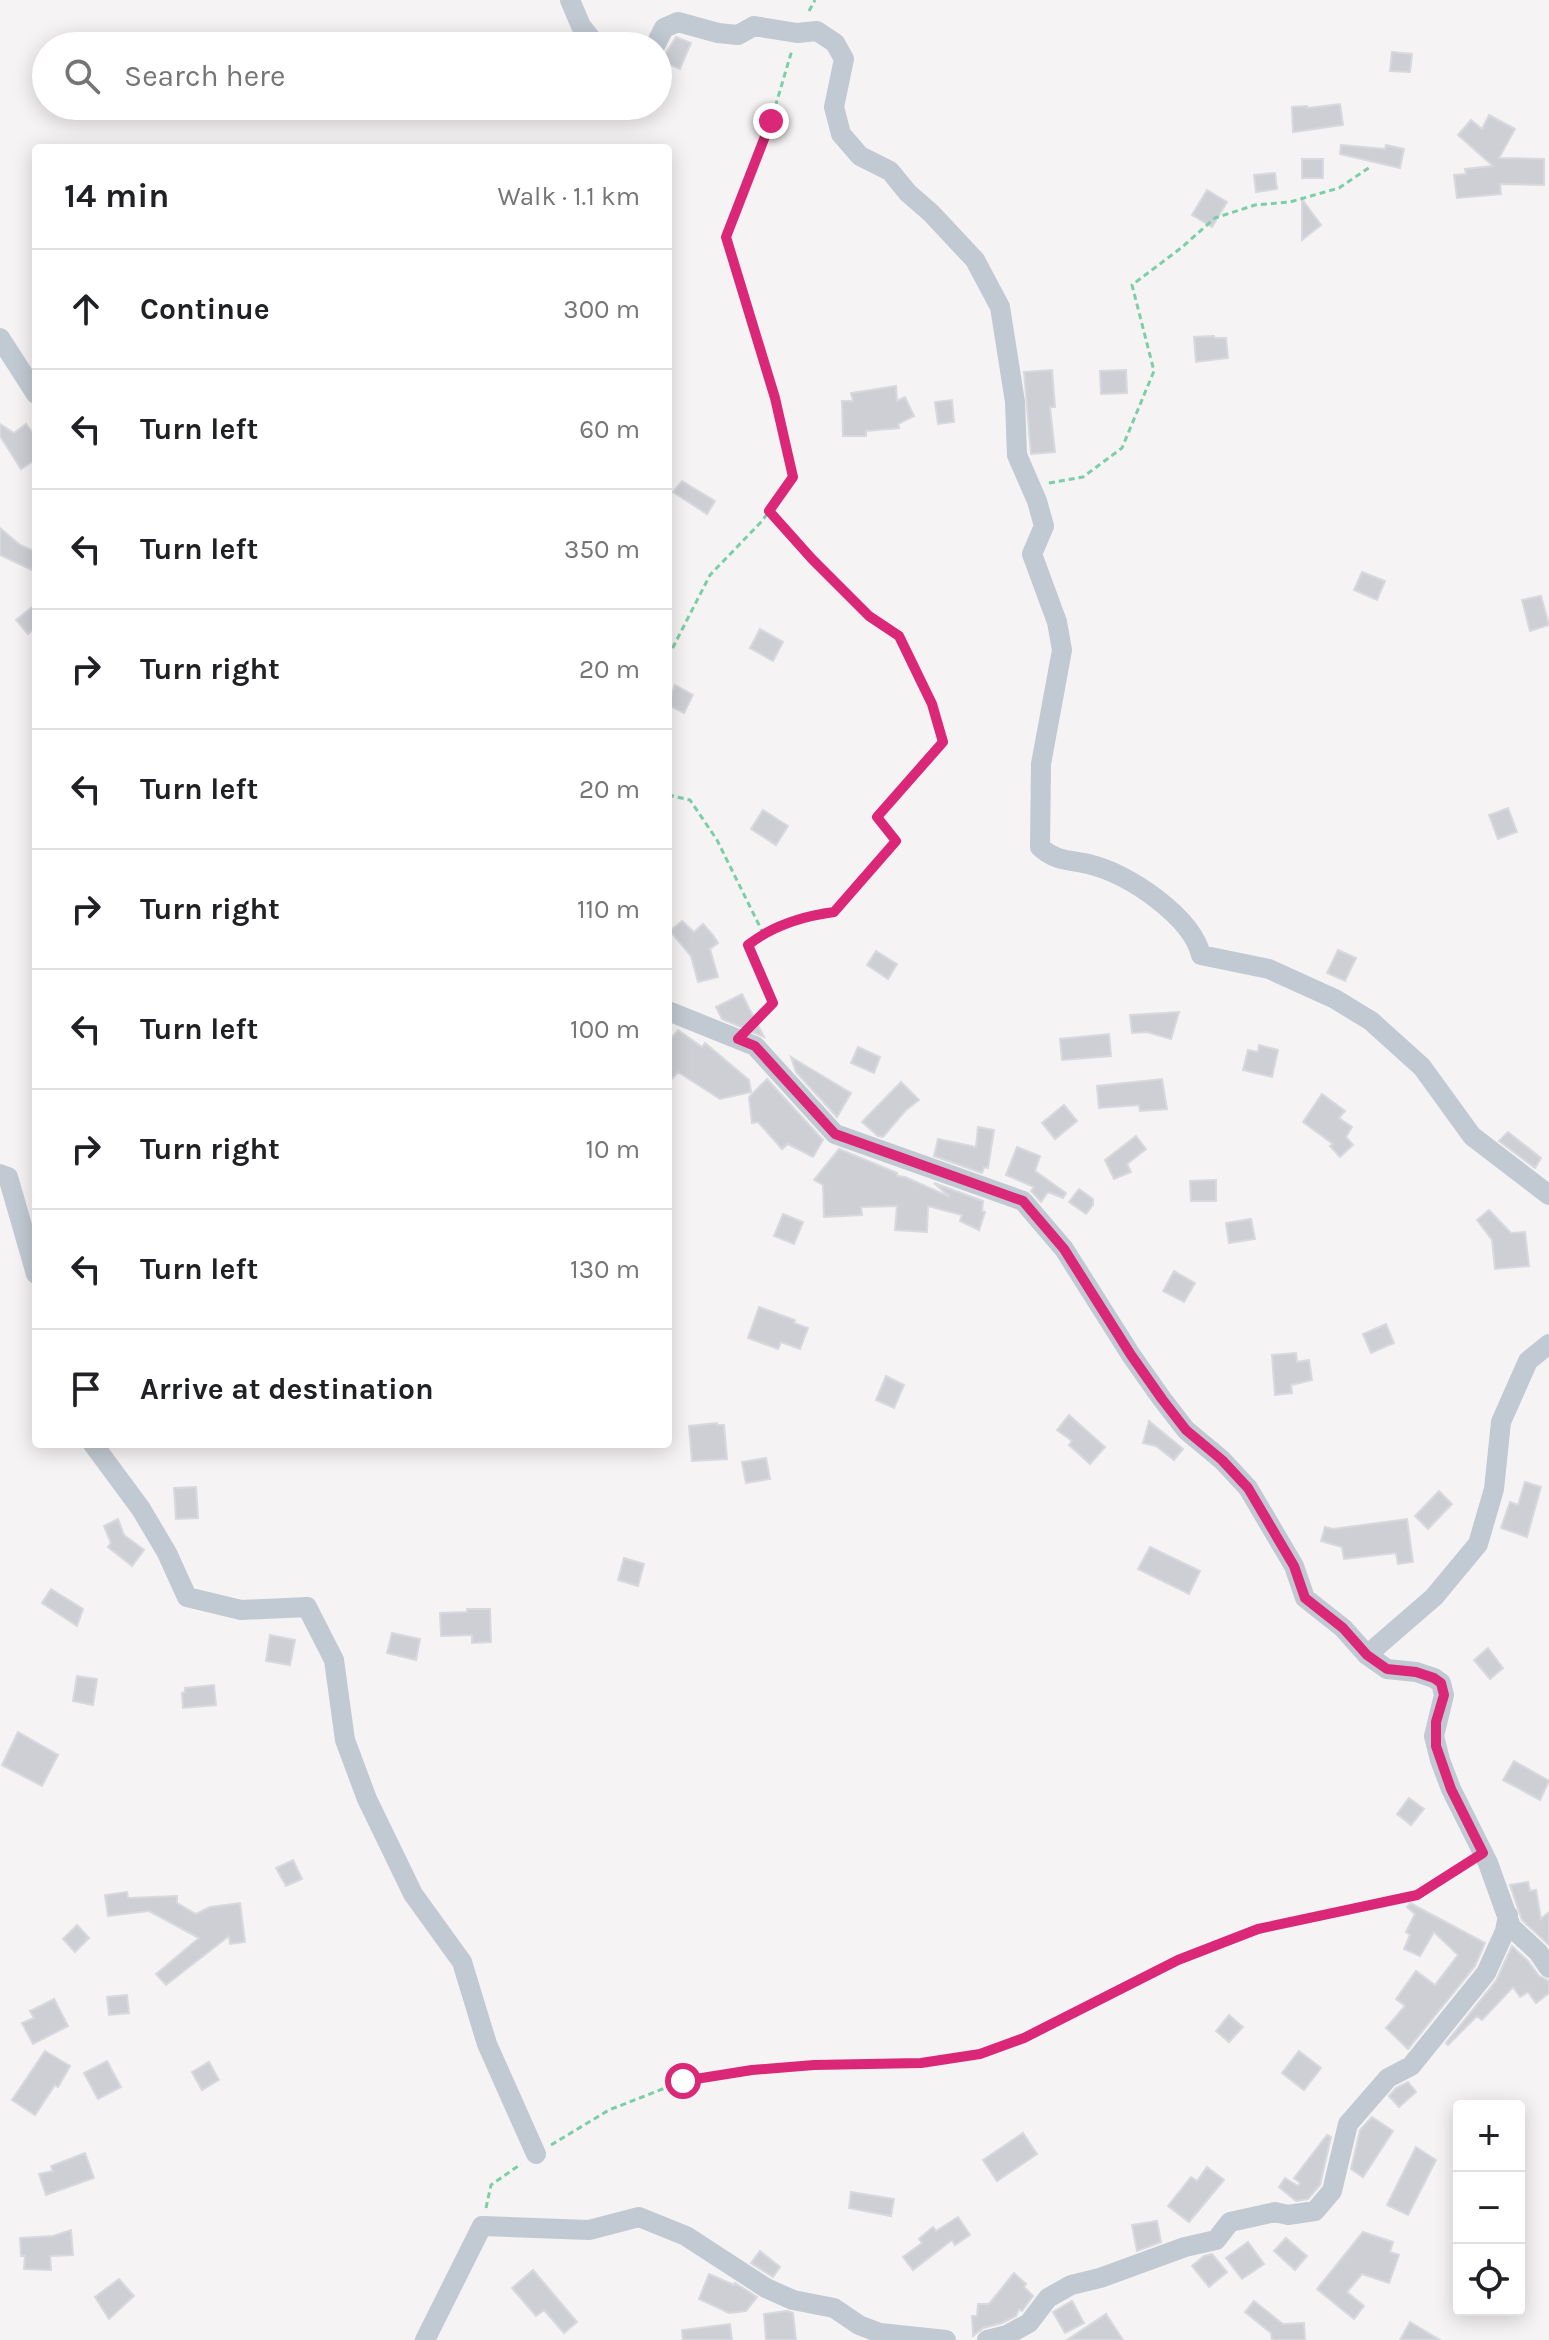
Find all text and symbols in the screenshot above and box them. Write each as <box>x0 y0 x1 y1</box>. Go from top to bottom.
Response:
search box <box>32 32 672 120</box>
icon: search <box>60 54 104 98</box>
text: Search here <box>124 58 285 94</box>
route end <box>753 103 789 139</box>
text: 14 min <box>64 176 170 216</box>
text: Walk · 1.1 km <box>497 181 640 212</box>
icon: ahead <box>64 287 108 331</box>
text: Continue <box>140 291 270 327</box>
text: 300 m <box>563 294 640 325</box>
icon: left <box>64 407 108 451</box>
text: Turn left <box>140 411 258 447</box>
text: 60 m <box>579 414 640 445</box>
icon: left <box>64 527 108 571</box>
text: Turn left <box>140 531 258 567</box>
text: 350 m <box>564 534 640 565</box>
icon: right <box>64 647 108 691</box>
text: Turn right <box>140 651 280 687</box>
text: 20 m <box>579 654 640 685</box>
icon: left <box>64 767 108 811</box>
text: Turn left <box>140 771 258 807</box>
text: 20 m <box>579 774 640 805</box>
icon: right <box>64 887 108 931</box>
text: Turn right <box>140 891 280 927</box>
text: 110 m <box>577 894 640 925</box>
icon: left <box>64 1007 108 1051</box>
text: Turn left <box>140 1011 258 1047</box>
text: 100 m <box>570 1014 640 1045</box>
icon: right <box>64 1127 108 1171</box>
text: Turn right <box>140 1131 280 1167</box>
text: 10 m <box>585 1134 640 1165</box>
icon: left <box>64 1247 108 1291</box>
text: Turn left <box>140 1251 258 1287</box>
text: 130 m <box>570 1254 640 1285</box>
icon: arrive <box>64 1367 108 1411</box>
text: Arrive at destination <box>140 1371 434 1407</box>
route start <box>665 2063 701 2099</box>
map controls <box>1453 2100 1525 2316</box>
button: + <box>1453 2100 1525 2172</box>
button: − <box>1453 2172 1525 2244</box>
button: locate <box>1453 2244 1525 2316</box>

